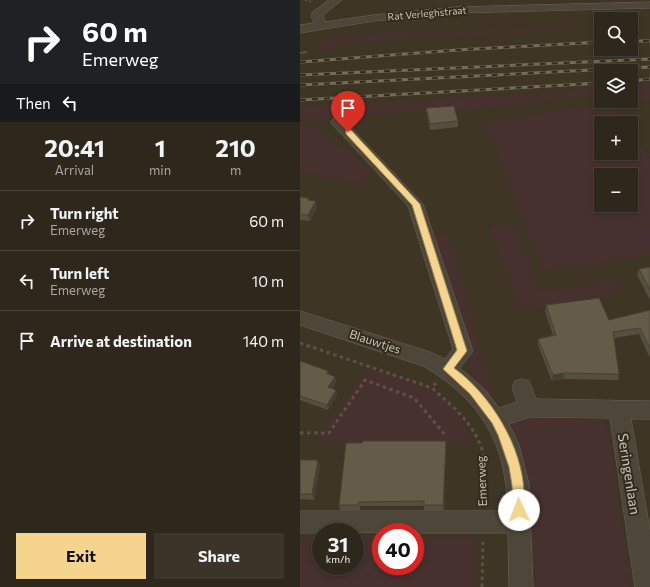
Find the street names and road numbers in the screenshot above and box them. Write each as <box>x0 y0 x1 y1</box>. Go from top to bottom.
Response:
street label: Rat Verleghstraat <box>387 4 467 22</box>
street label: Blauwtjes <box>348 326 403 356</box>
street label: Seringenlaan <box>615 432 644 516</box>
street label: Emerweg <box>473 455 489 507</box>

